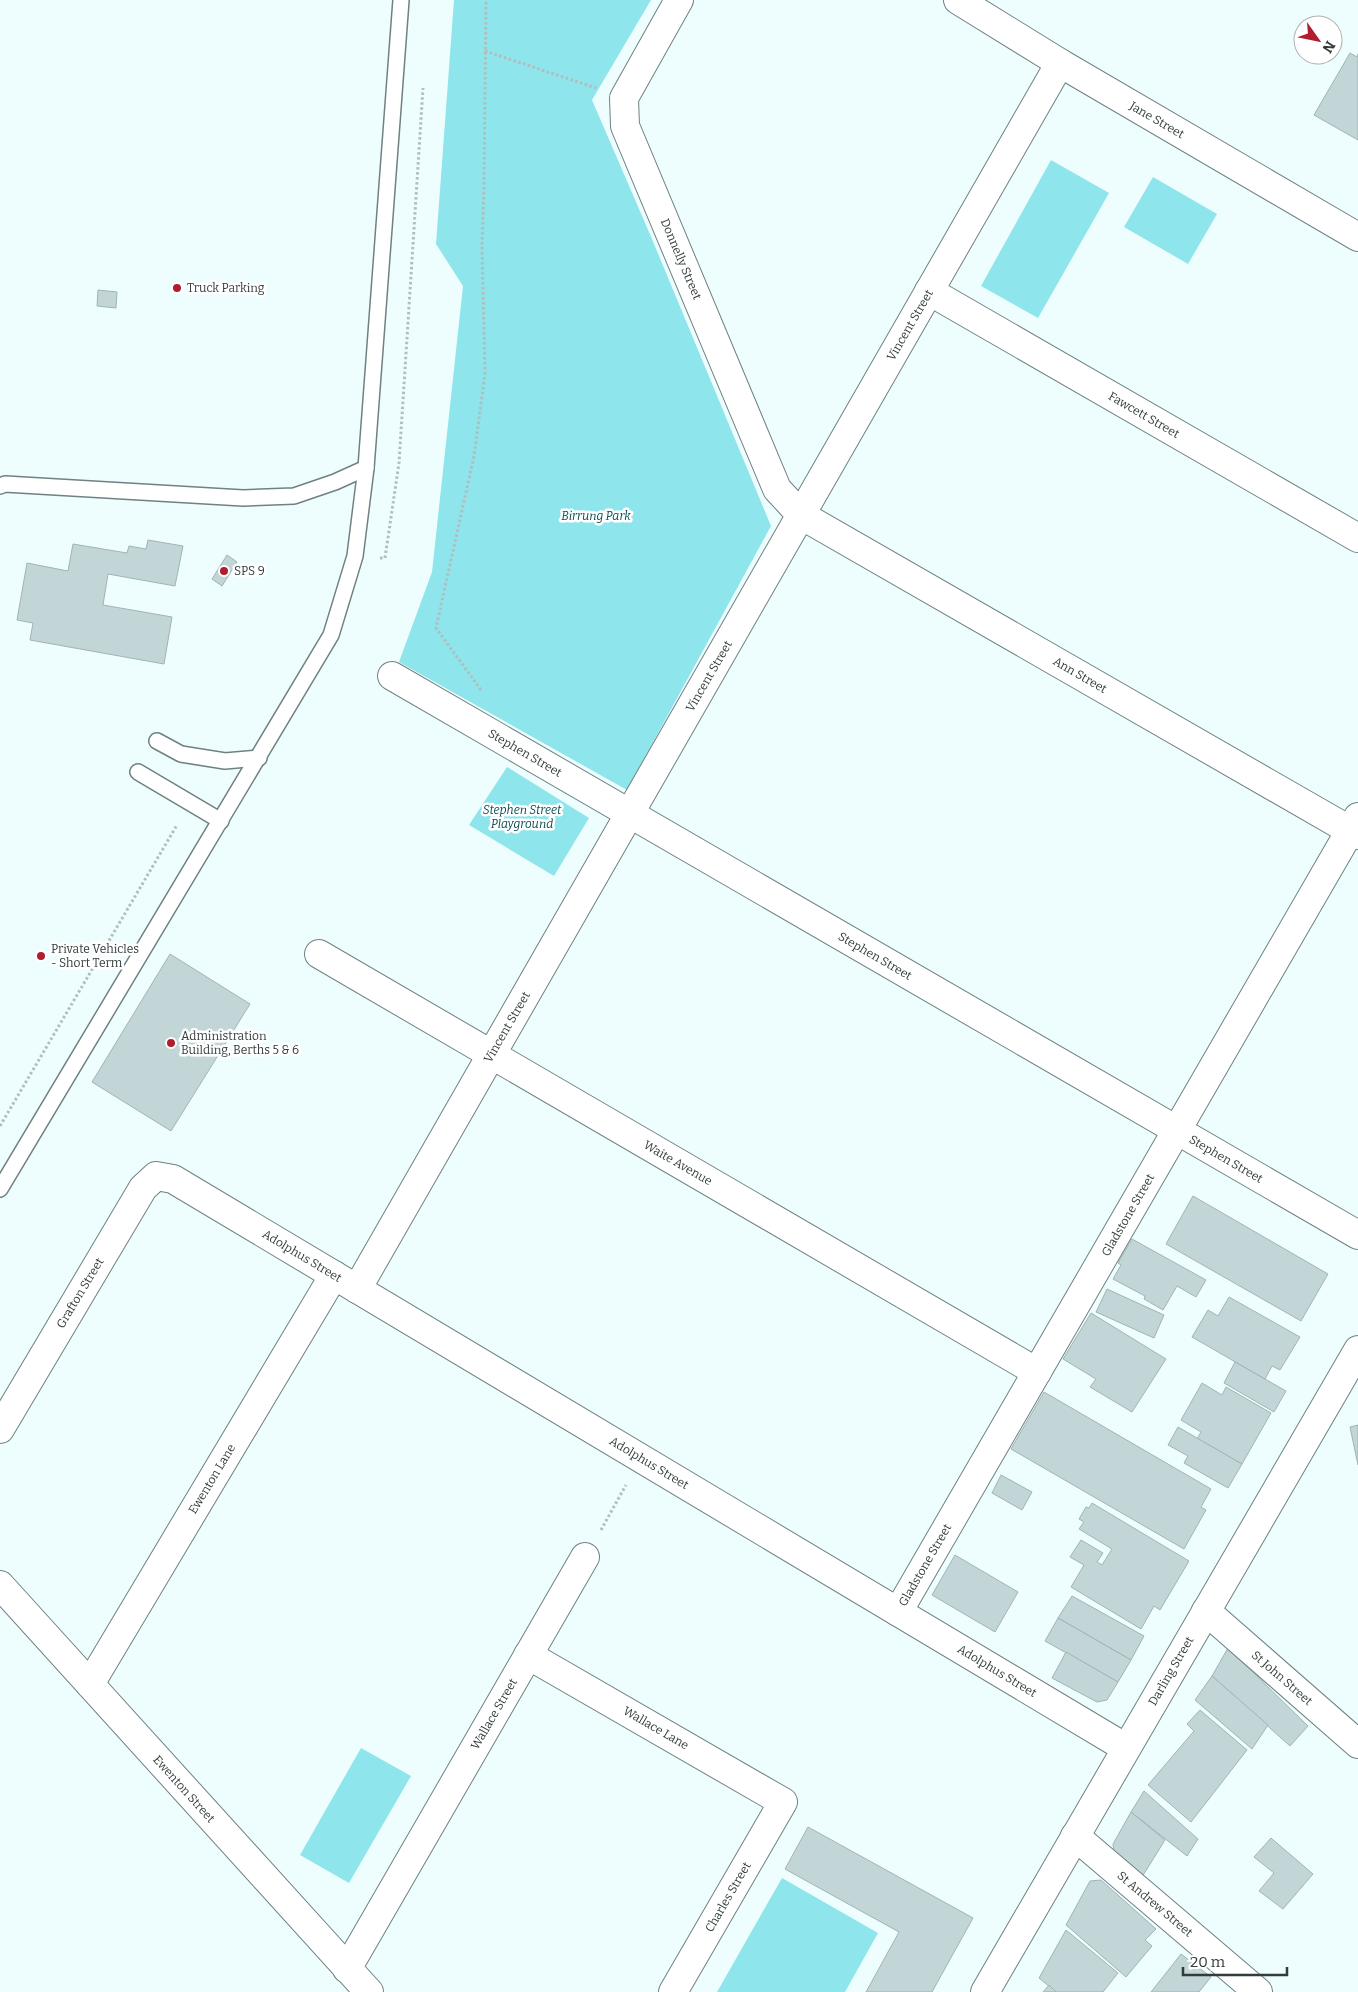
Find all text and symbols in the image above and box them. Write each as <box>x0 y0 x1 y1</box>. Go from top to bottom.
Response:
north arrow <box>1293 15 1343 65</box>
text: N <box>1318 38 1339 56</box>
street label: Jane Street <box>1126 98 1187 142</box>
street label: Donnelly Street <box>658 216 705 302</box>
place label: Truck Parking <box>187 281 265 295</box>
marker: Truck Parking <box>171 282 183 294</box>
street label: Vincent Street <box>884 286 936 363</box>
street label: Fawcett Street <box>1106 389 1182 441</box>
park label: Birrung Park <box>561 509 631 523</box>
place label: SPS 9 <box>234 564 265 578</box>
marker: SPS 9 <box>218 565 230 577</box>
street label: Vincent Street <box>683 637 735 714</box>
street label: Ann Street <box>1051 654 1110 696</box>
street label: Stephen Street <box>486 726 565 780</box>
park label: Stephen Street Playground <box>483 803 562 831</box>
street label: Stephen Street <box>836 929 915 983</box>
place label: Private Vehicles - Short Term <box>51 942 139 970</box>
marker: Private Vehicles - Short Term <box>35 950 47 962</box>
street label: Vincent Street <box>481 988 533 1065</box>
place label: Administration Building, Berths 5 & 6 <box>181 1029 299 1057</box>
marker: Administration Building, Berths 5 & 6 <box>165 1037 177 1049</box>
street label: Stephen Street <box>1187 1132 1266 1186</box>
street label: Waite Avenue <box>641 1138 715 1188</box>
street label: Gladstone Street <box>1099 1171 1158 1259</box>
street label: Adolphus Street <box>260 1227 345 1285</box>
street label: Grafton Street <box>53 1255 107 1331</box>
street label: Adolphus Street <box>607 1434 692 1492</box>
street label: Ewenton Lane <box>186 1442 238 1516</box>
street label: Gladstone Street <box>896 1521 955 1609</box>
street label: Darling Street <box>1146 1633 1197 1708</box>
street label: Adolphus Street <box>955 1642 1040 1700</box>
street label: St John Street <box>1249 1648 1316 1709</box>
street label: Wallace Street <box>468 1675 520 1752</box>
street label: Wallace Lane <box>621 1704 691 1752</box>
street label: Ewenton Street <box>150 1753 218 1826</box>
street label: Charles Street <box>702 1859 754 1935</box>
street label: St Andrew Street <box>1114 1868 1196 1940</box>
scale bar <box>1183 1944 1287 1976</box>
text: 20 m <box>1190 1953 1226 1971</box>

